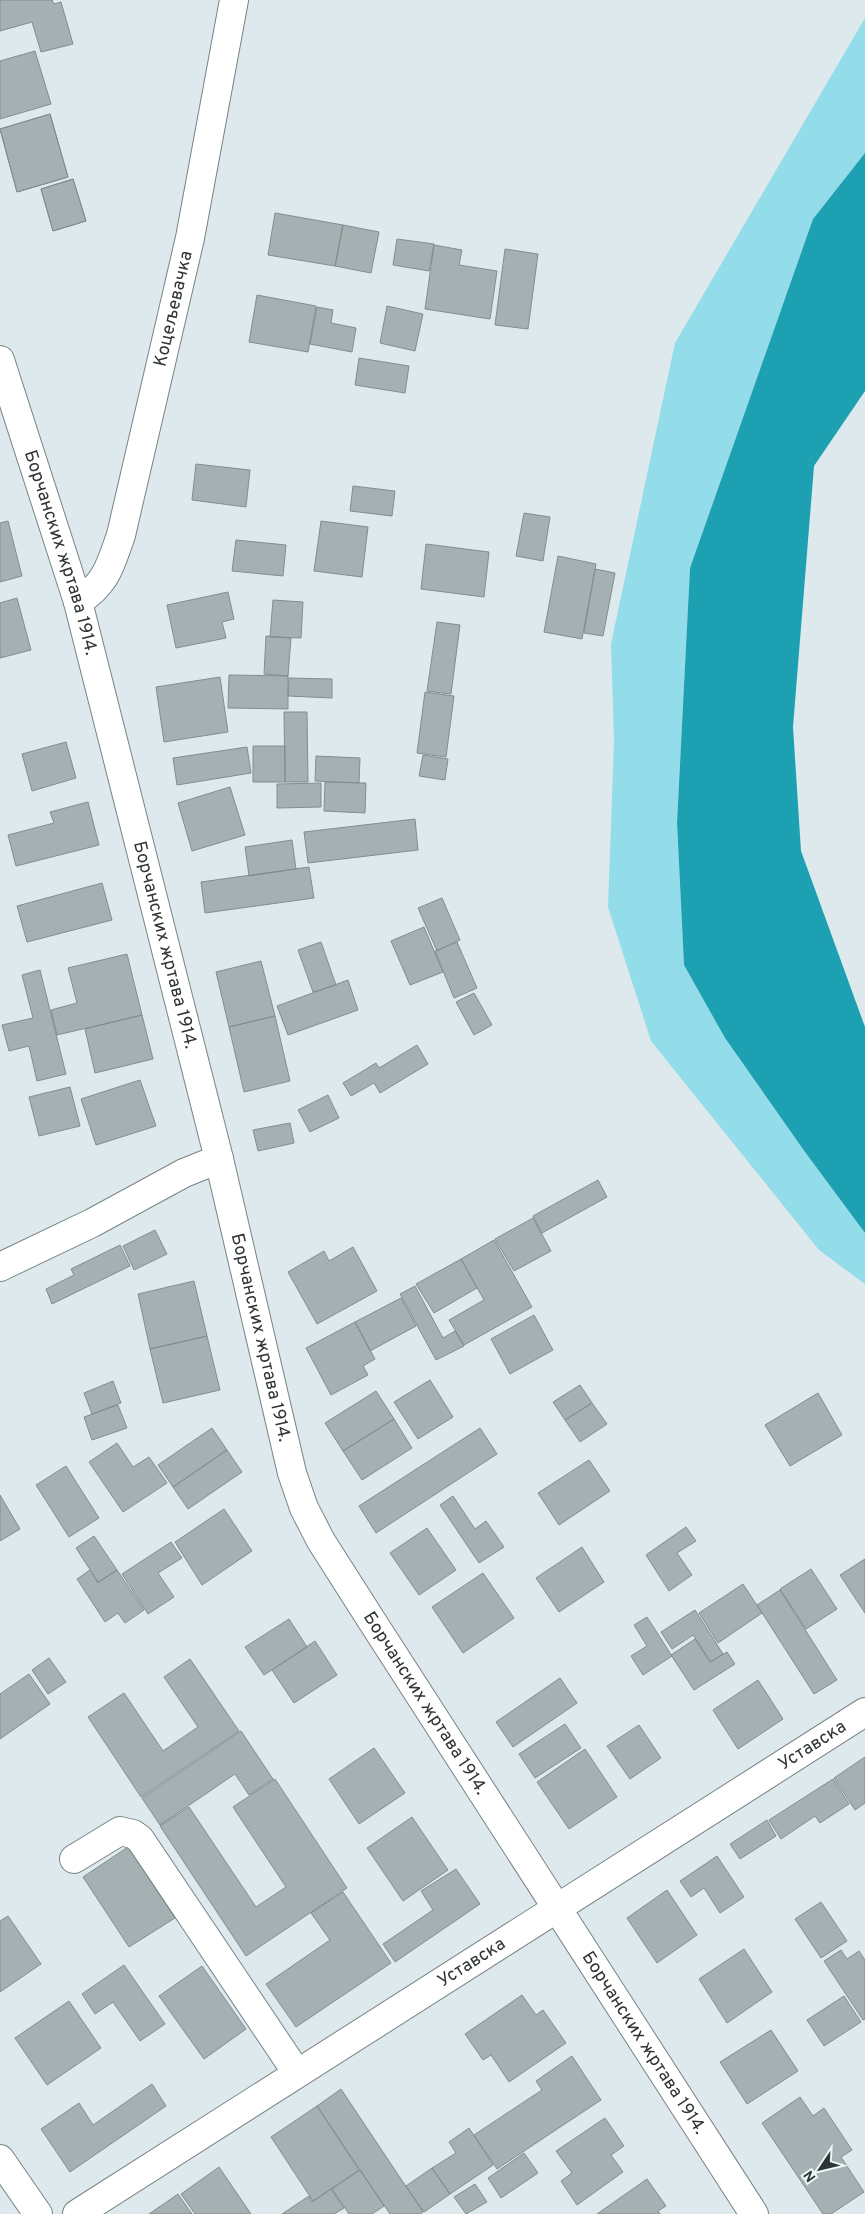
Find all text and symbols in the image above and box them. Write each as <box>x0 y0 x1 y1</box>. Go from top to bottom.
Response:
street label: Коцељевачка <box>149 249 198 369</box>
street label: Борчанских жртава 1914. <box>18 447 102 657</box>
street label: Борчанских жртава 1914. <box>128 839 202 1051</box>
street label: Борчанских жртава 1914. <box>225 1231 296 1444</box>
street label: Борчанских жртава 1914. <box>358 1607 492 1799</box>
street label: Уставска <box>774 1715 851 1776</box>
street label: Уставска <box>433 1932 510 1993</box>
street label: Борчанских жртава 1914. <box>576 1947 711 2139</box>
north arrow <box>795 2144 845 2194</box>
text: N <box>801 2167 820 2185</box>

